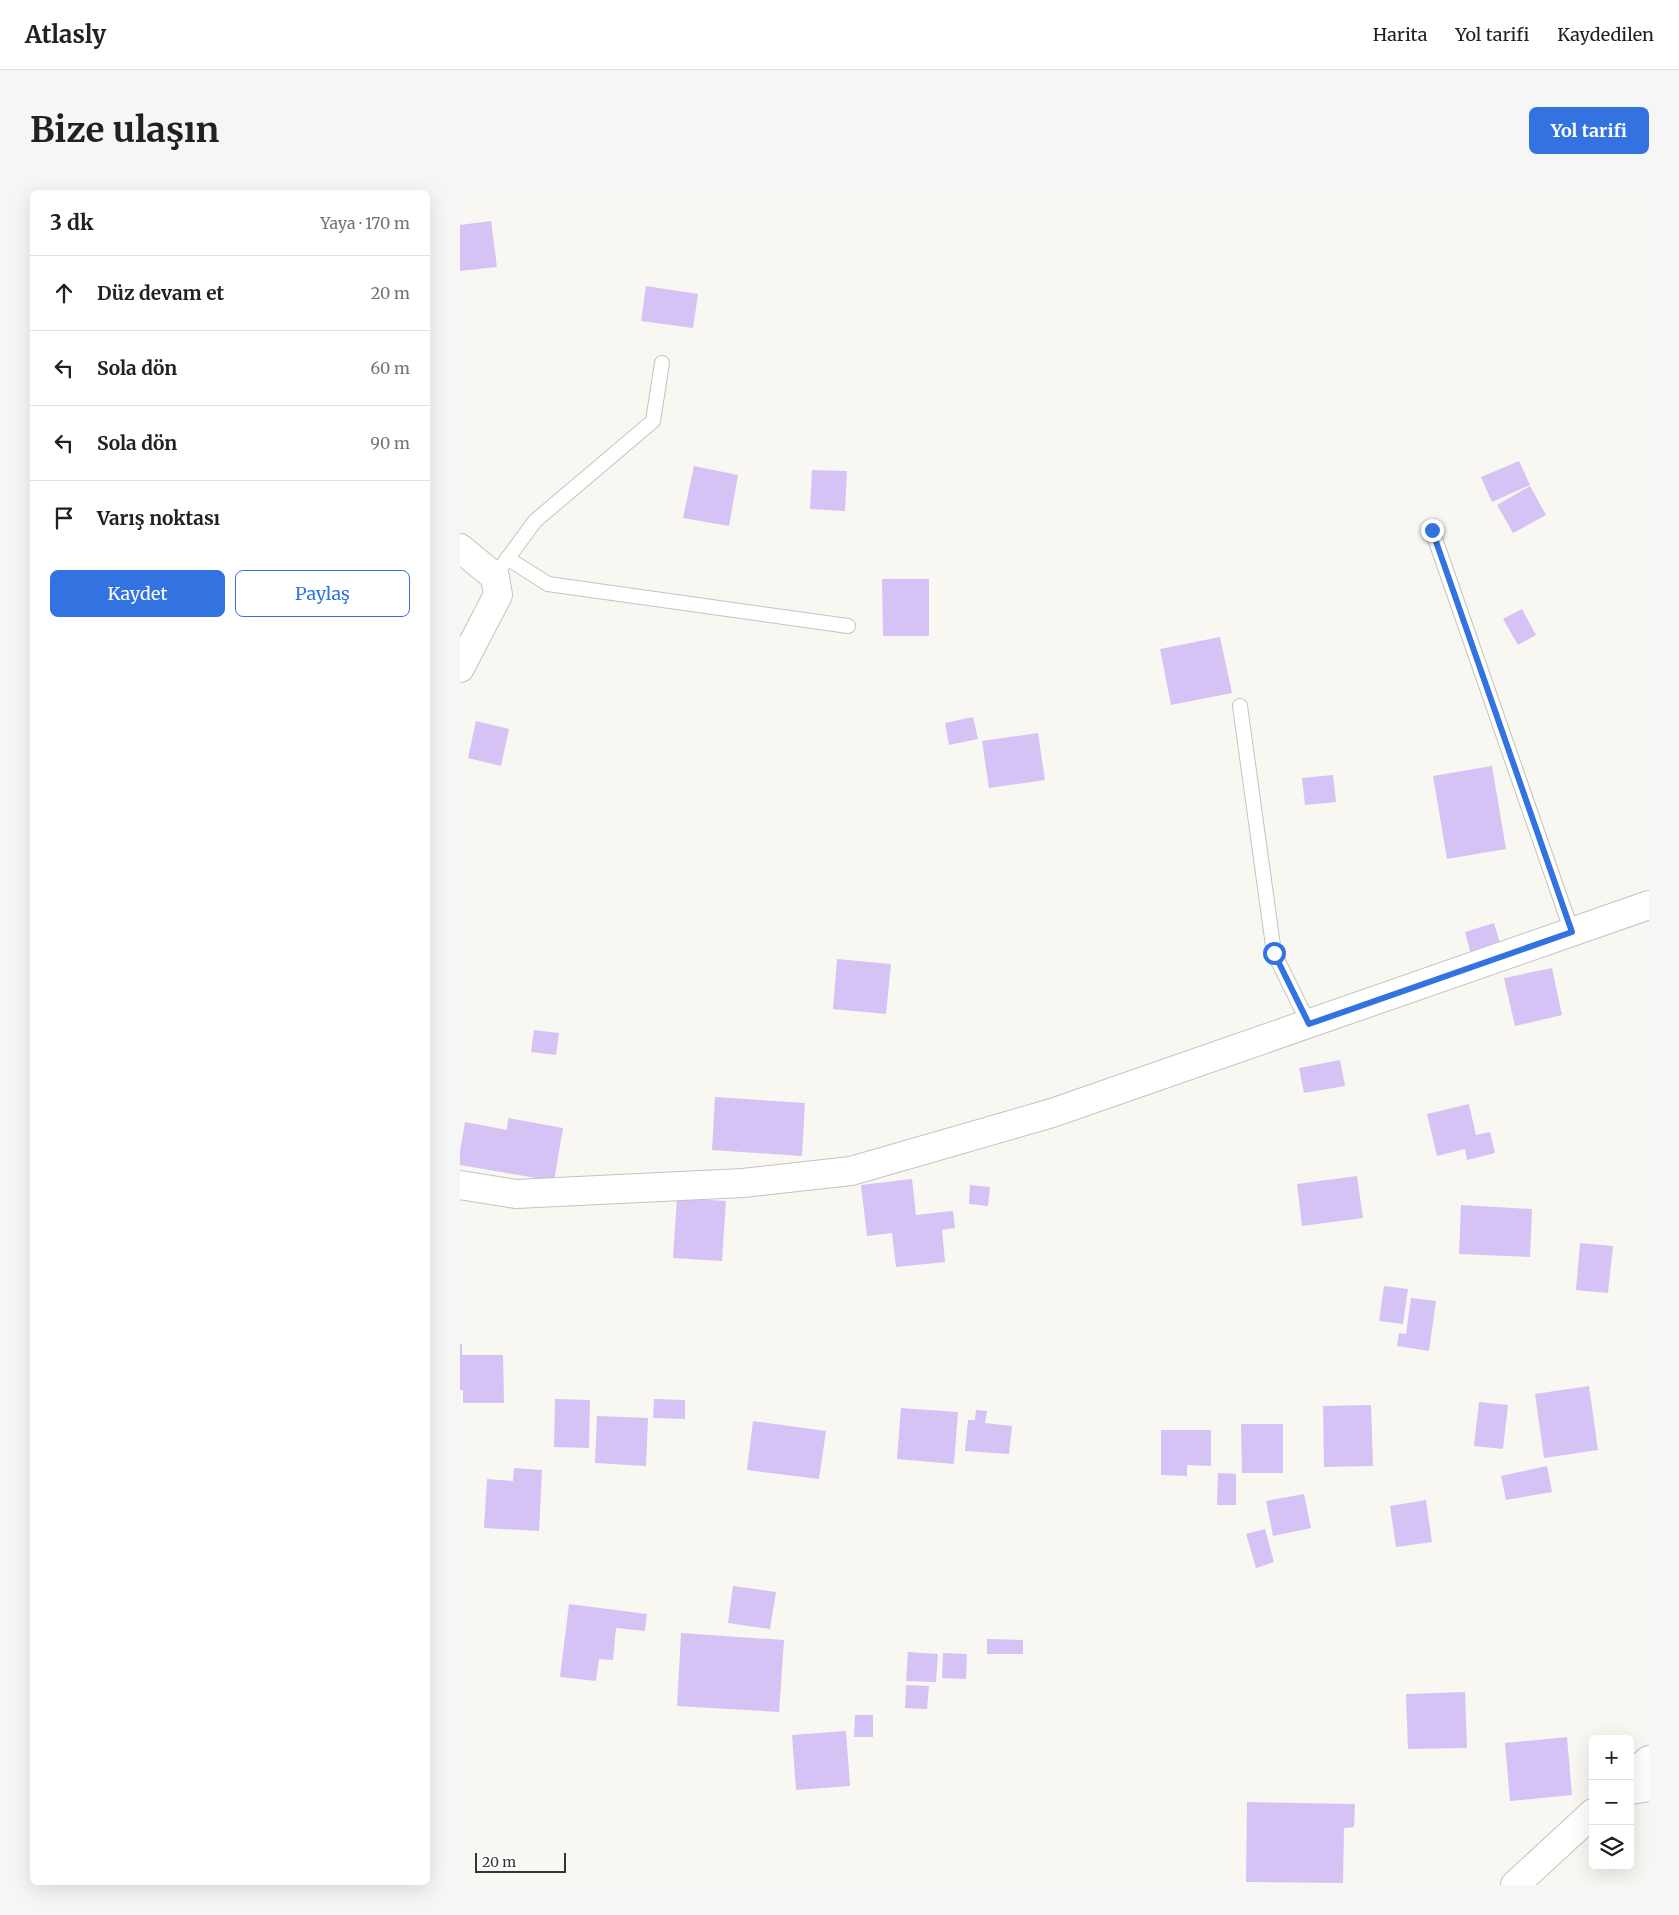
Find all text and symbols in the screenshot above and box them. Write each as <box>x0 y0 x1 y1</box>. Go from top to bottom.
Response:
text: Atlasly <box>25 19 106 50</box>
text: Harita <box>1373 23 1427 46</box>
text: Yol tarifi <box>1455 23 1529 46</box>
text: Kaydedilen <box>1557 23 1654 46</box>
button: Yol tarifi <box>1529 107 1649 154</box>
text: Bize ulaşın <box>30 108 219 152</box>
text: 3 dk <box>50 209 94 236</box>
text: Yaya · 170 m <box>320 213 410 233</box>
icon: ahead <box>50 279 78 307</box>
text: Düz devam et <box>97 281 224 305</box>
text: 20 m <box>371 283 410 303</box>
icon: left <box>50 354 78 382</box>
text: Sola dön <box>97 356 177 380</box>
text: 60 m <box>370 358 410 378</box>
icon: left <box>50 429 78 457</box>
text: Sola dön <box>97 431 177 455</box>
text: 90 m <box>370 433 410 453</box>
icon: arrive <box>50 504 78 532</box>
text: Varış noktası <box>97 506 220 530</box>
route end <box>1421 519 1444 542</box>
button: Kaydet <box>50 570 225 617</box>
button: Paylaş <box>235 570 410 617</box>
route start <box>1263 942 1286 965</box>
map controls <box>1589 1735 1634 1870</box>
button: + <box>1589 1735 1634 1780</box>
button: − <box>1589 1780 1634 1825</box>
button: layers <box>1589 1825 1634 1870</box>
scale bar <box>475 1850 566 1873</box>
text: 20 m <box>482 1853 516 1871</box>

